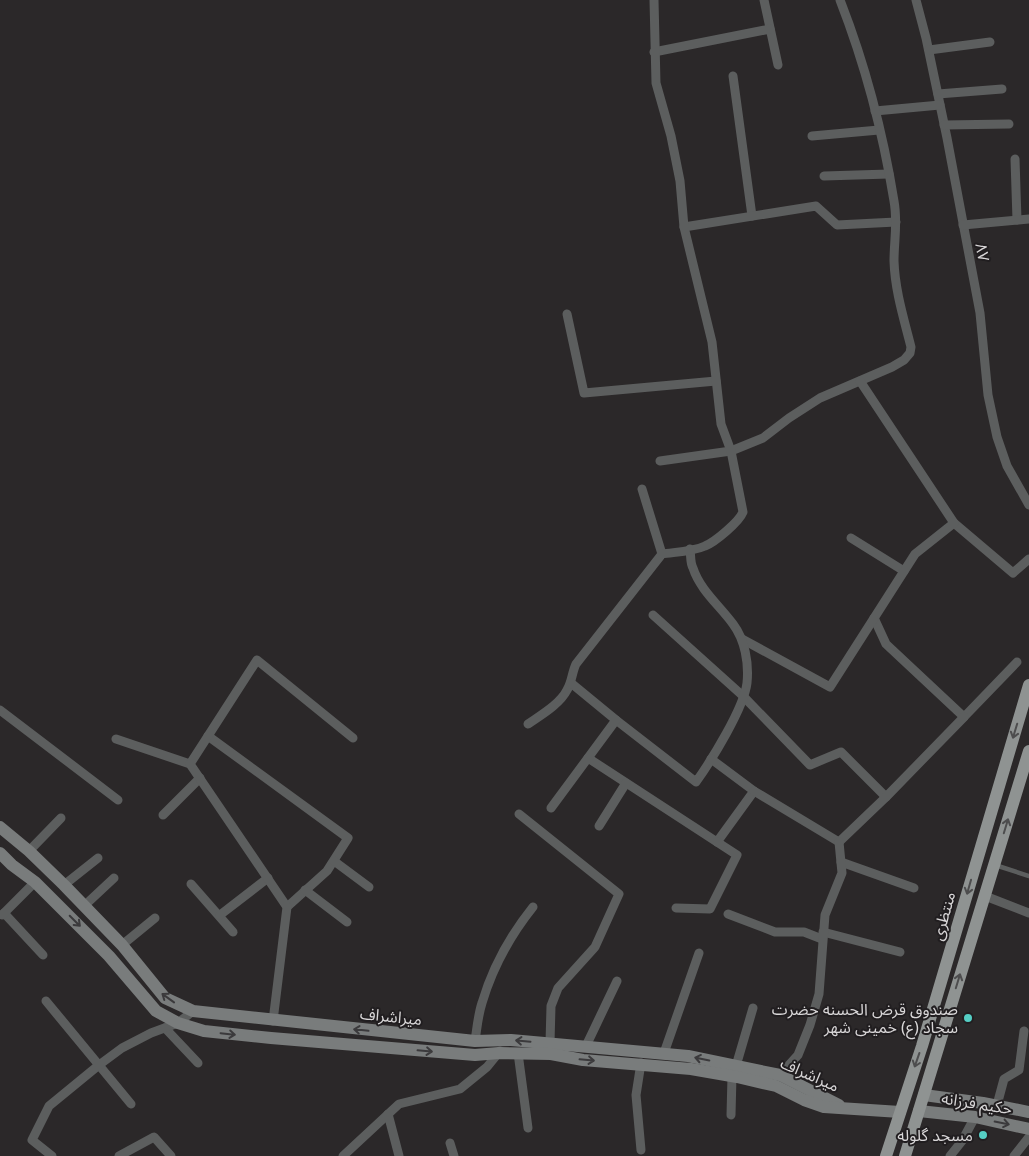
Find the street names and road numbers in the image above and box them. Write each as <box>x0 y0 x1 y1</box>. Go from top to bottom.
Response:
street label: ۸۷ <box>970 241 996 263</box>
street label: منتظری <box>926 889 960 943</box>
street label: میراشراف <box>359 1002 423 1030</box>
street label: میراشراف <box>777 1051 843 1097</box>
street label: حکیم فرزانه <box>940 1087 1014 1121</box>

